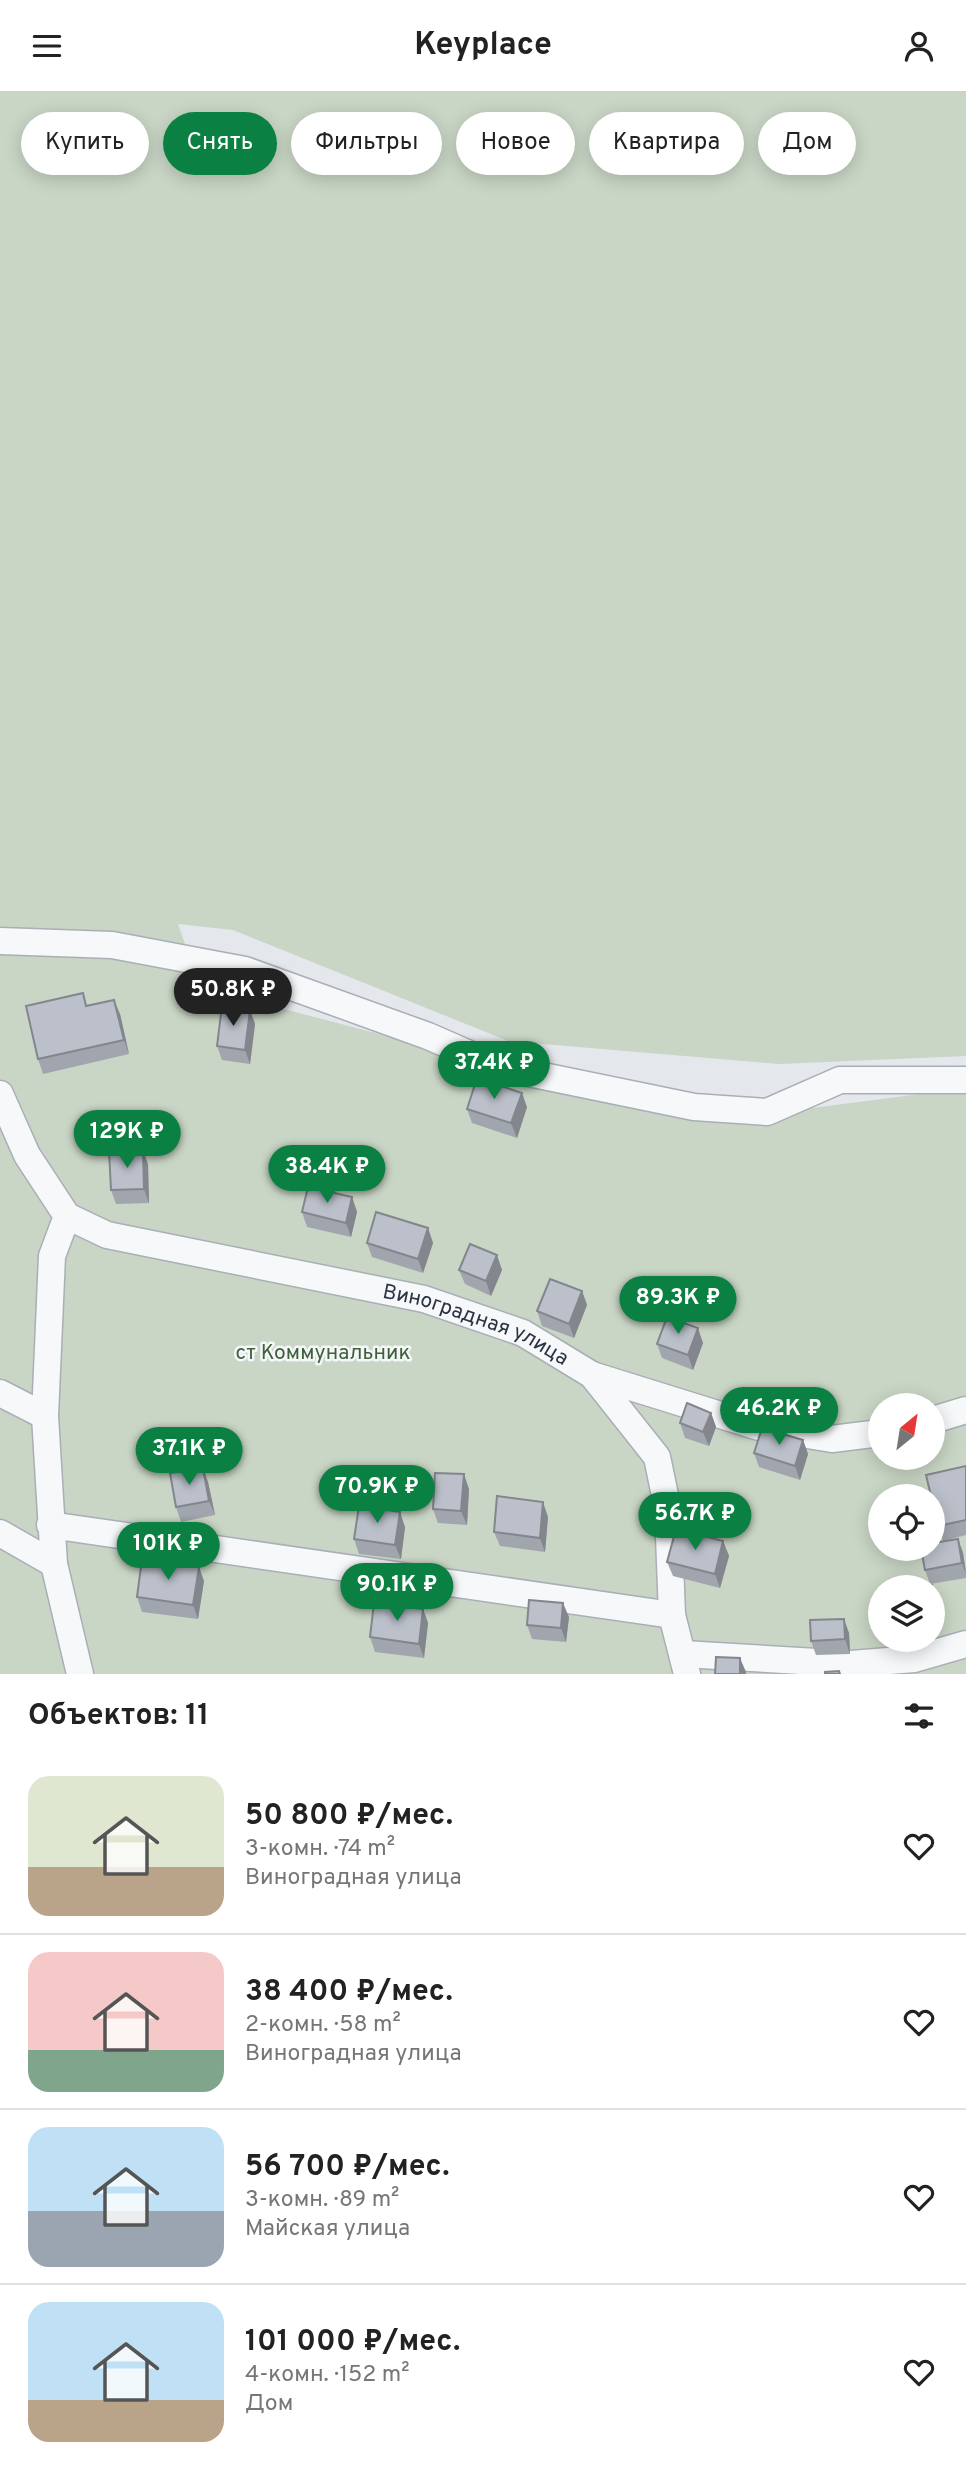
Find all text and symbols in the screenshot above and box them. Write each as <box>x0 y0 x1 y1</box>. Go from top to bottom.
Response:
text: Keyplace <box>414 26 552 66</box>
icon: menu <box>28 27 66 65</box>
icon: person <box>900 27 938 65</box>
chip: Купить <box>21 112 149 175</box>
chip: Снять <box>163 112 277 175</box>
chip: Фильтры <box>291 112 442 175</box>
chip: Новое <box>456 112 575 175</box>
chip: Квартира <box>589 112 744 175</box>
chip: Дом <box>758 112 856 175</box>
pin: 50.8K ₽ <box>168 969 298 1028</box>
text: 50.8K ₽ <box>190 976 276 1005</box>
pin: 37.4K ₽ <box>429 1041 559 1101</box>
text: 37.4K ₽ <box>454 1049 534 1078</box>
pin: 129K ₽ <box>70 1111 184 1170</box>
text: 129K ₽ <box>90 1118 164 1147</box>
pin: 38.4K ₽ <box>262 1145 392 1205</box>
text: 38.4K ₽ <box>284 1153 370 1182</box>
pin: 89.3K ₽ <box>613 1277 743 1336</box>
street label: Виноградная улица <box>380 1279 573 1373</box>
text: 89.3K ₽ <box>635 1284 721 1313</box>
park label: ст Коммунальник <box>236 1340 410 1367</box>
pin: 46.2K ₽ <box>714 1387 844 1447</box>
north arrow <box>868 1393 945 1470</box>
map controls <box>868 1393 945 1652</box>
text: 46.2K ₽ <box>736 1395 822 1424</box>
pin: 37.1K ₽ <box>124 1427 254 1487</box>
text: 37.1K ₽ <box>152 1435 226 1464</box>
pin: 70.9K ₽ <box>312 1465 442 1525</box>
text: 70.9K ₽ <box>335 1473 419 1502</box>
button: locate <box>868 1484 945 1561</box>
pin: 56.7K ₽ <box>630 1493 760 1552</box>
text: 56.7K ₽ <box>654 1500 736 1529</box>
pin: 101K ₽ <box>111 1523 225 1582</box>
text: 101K ₽ <box>133 1530 203 1559</box>
pin: 90.1K ₽ <box>332 1563 462 1623</box>
text: 90.1K ₽ <box>356 1571 438 1600</box>
button: layers <box>868 1575 945 1652</box>
icon: filters <box>900 1697 938 1735</box>
text: Объектов: 11 <box>28 1698 209 1735</box>
text: 50 800 ₽/мес. <box>245 1798 453 1835</box>
icon: home <box>84 1804 168 1888</box>
icon: heart <box>900 1827 938 1865</box>
text: 3-комн. · 74 m² <box>245 1835 395 1864</box>
text: Виноградная улица <box>245 1864 462 1893</box>
text: 38 400 ₽/мес. <box>245 1974 453 2011</box>
icon: home <box>84 1980 168 2064</box>
icon: heart <box>900 2003 938 2041</box>
text: 2-комн. · 58 m² <box>245 2011 401 2040</box>
text: Виноградная улица <box>245 2040 462 2069</box>
text: 56 700 ₽/мес. <box>245 2149 450 2186</box>
icon: home <box>84 2155 168 2239</box>
icon: heart <box>900 2178 938 2216</box>
text: 3-комн. · 89 m² <box>245 2186 399 2215</box>
text: Майская улица <box>245 2215 410 2244</box>
text: 101 000 ₽/мес. <box>245 2324 460 2361</box>
icon: home <box>84 2330 168 2414</box>
icon: heart <box>900 2353 938 2391</box>
text: 4-комн. · 152 m² <box>245 2361 409 2390</box>
text: Дом <box>245 2390 293 2419</box>

